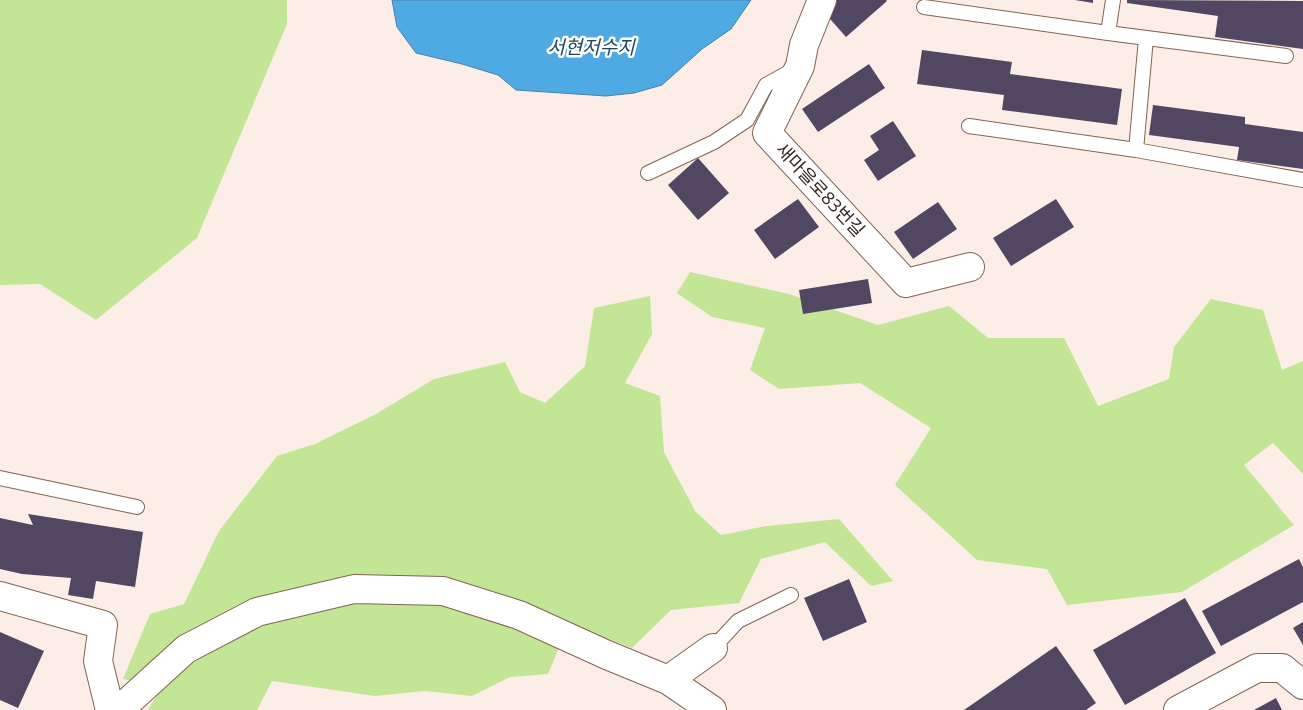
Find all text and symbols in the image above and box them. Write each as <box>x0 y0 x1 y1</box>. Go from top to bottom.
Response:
water label: 서현저수지 <box>547 34 636 60</box>
street label: 새마을로83번길 <box>771 137 870 241</box>

